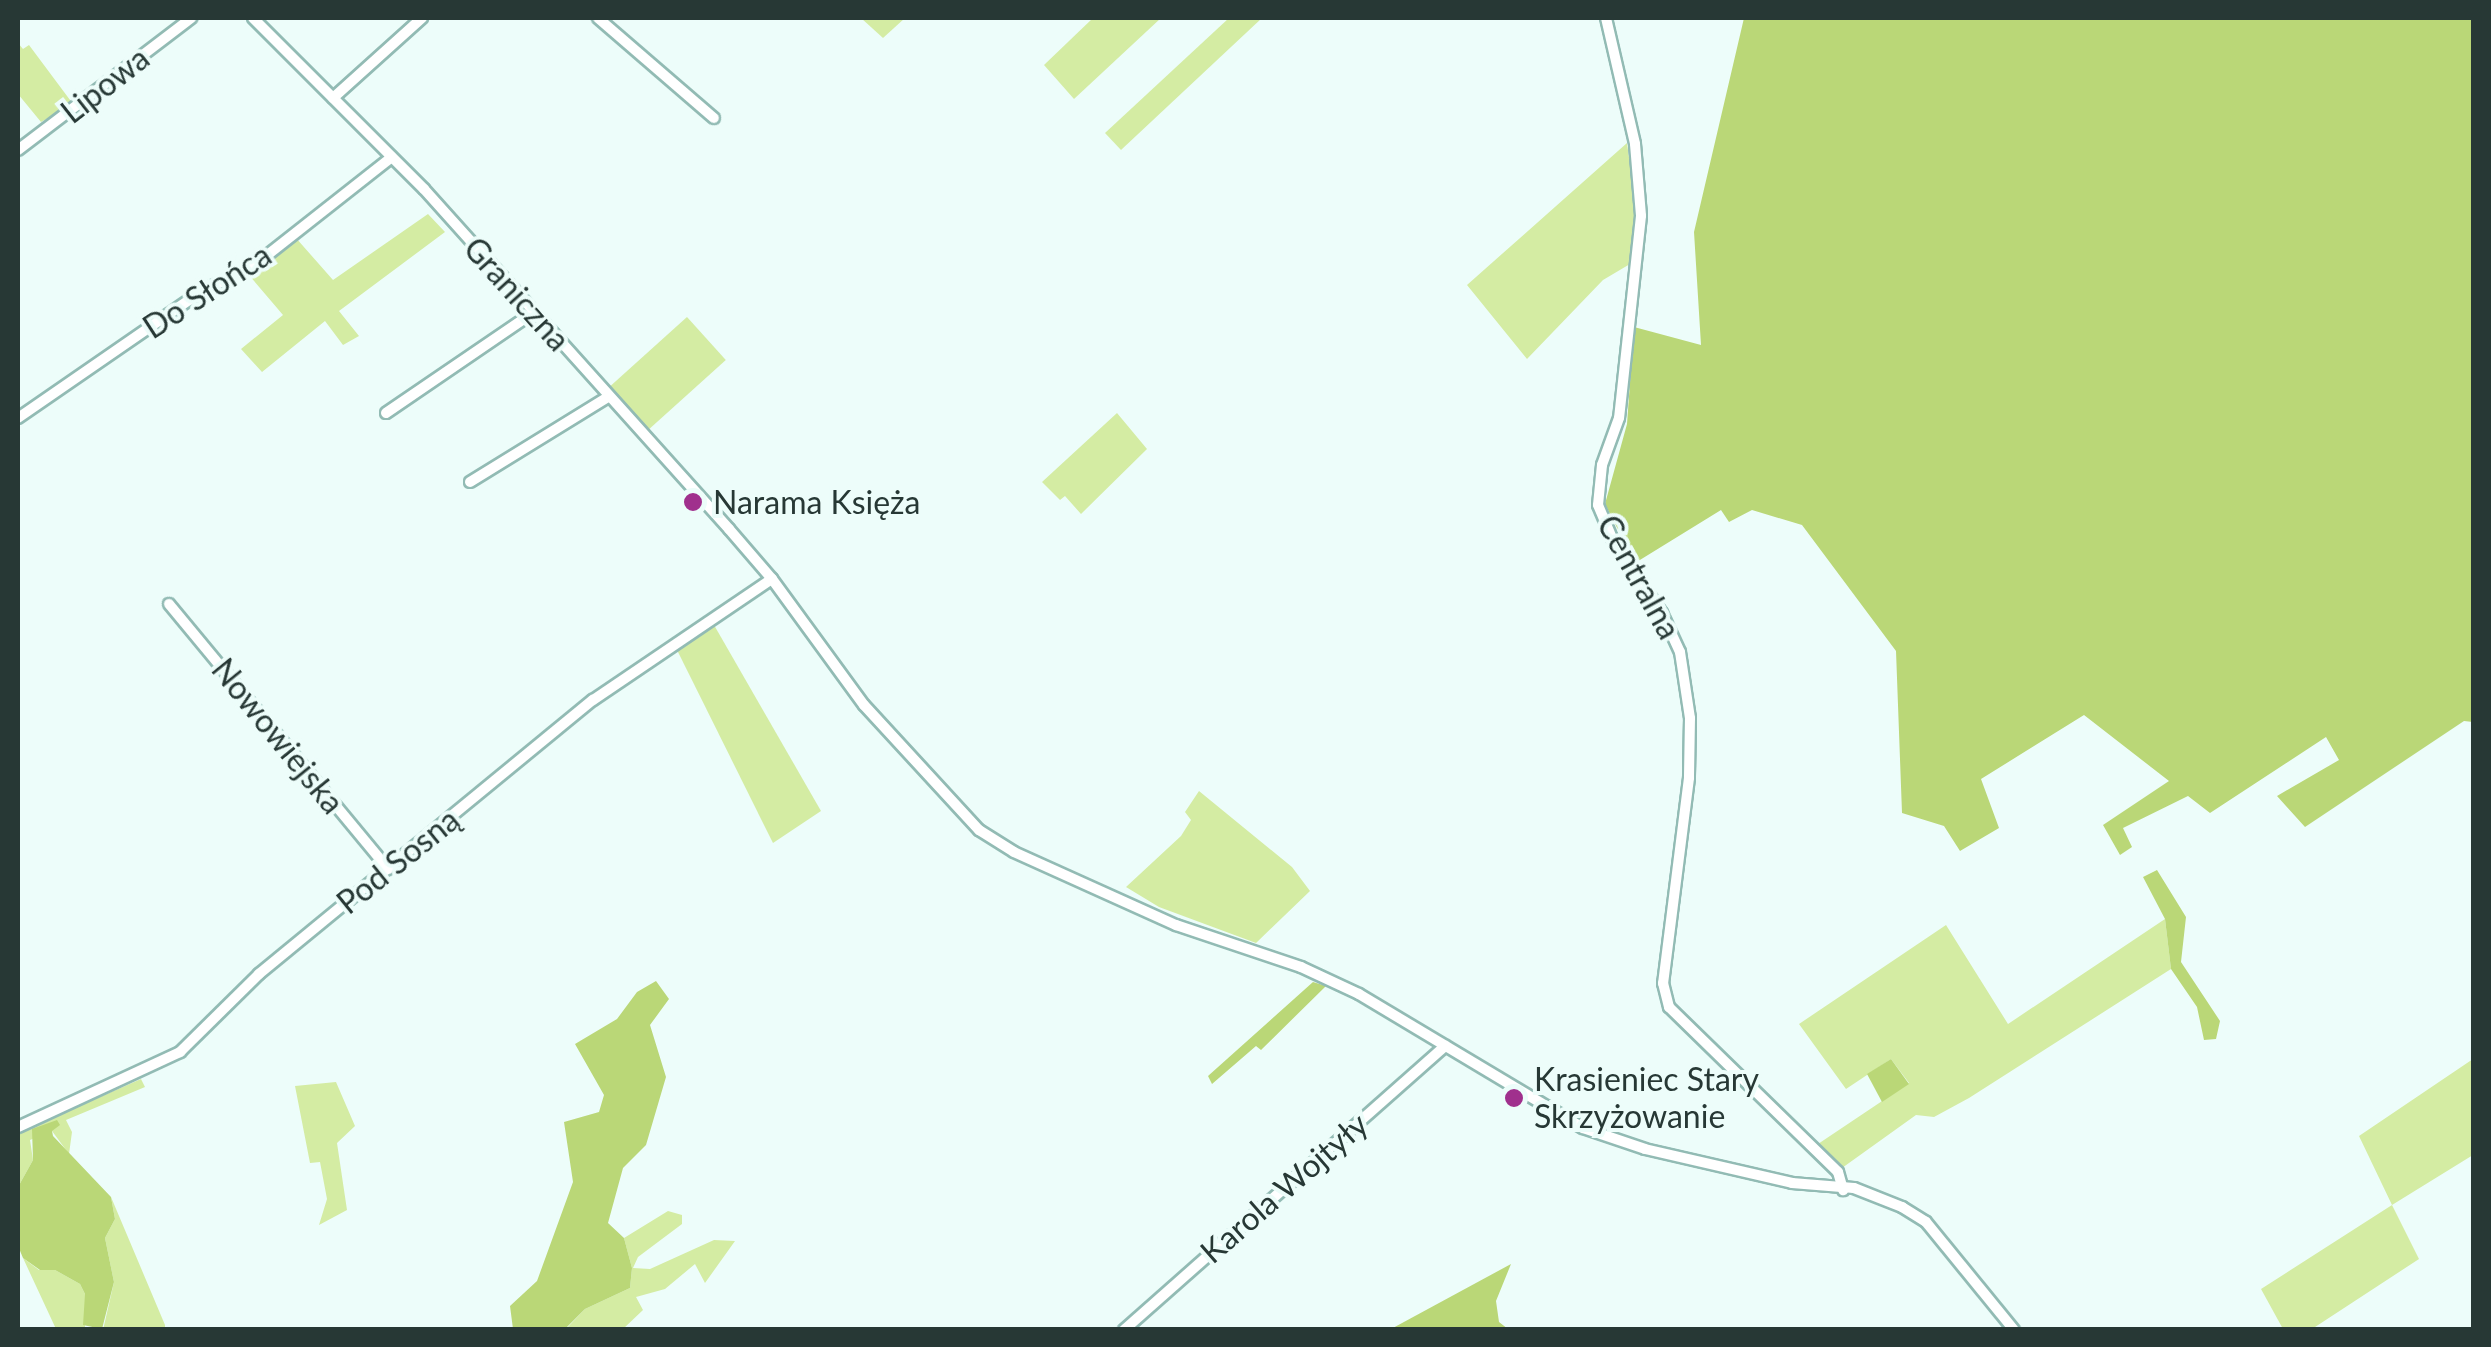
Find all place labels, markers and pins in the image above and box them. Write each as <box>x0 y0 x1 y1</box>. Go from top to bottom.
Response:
place label: Narama Księża <box>713 483 920 521</box>
marker: Narama Księża <box>682 491 704 513</box>
place label: Krasieniec Stary Skrzyżowanie <box>1534 1061 1759 1136</box>
marker: Krasieniec Stary Skrzyżowanie <box>1503 1087 1525 1109</box>

